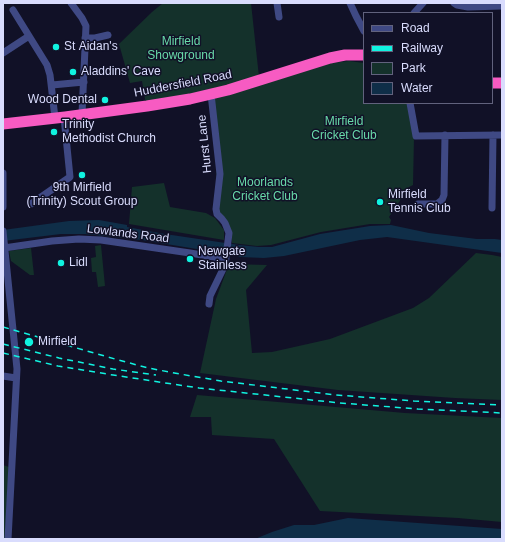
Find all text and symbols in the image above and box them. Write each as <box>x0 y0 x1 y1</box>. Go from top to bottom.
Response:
legend <box>363 12 493 104</box>
text: Road <box>401 21 430 35</box>
park label: Mirfield Showground <box>147 35 215 63</box>
place label: St Aidan's <box>64 40 118 54</box>
text: Railway <box>401 41 443 55</box>
marker: St Aidan's <box>51 42 61 52</box>
text: Park <box>401 61 426 75</box>
place label: Aladdins' Cave <box>81 65 161 79</box>
marker: Aladdins' Cave <box>68 67 78 77</box>
street label: Huddersfield Road <box>133 67 233 101</box>
text: Water <box>401 81 433 95</box>
place label: Wood Dental <box>28 93 97 107</box>
marker: Wood Dental <box>100 95 110 105</box>
street label: Hurst Lane <box>195 114 215 174</box>
park label: Mirfield Cricket Club <box>311 115 377 143</box>
place label: Trinity Methodist Church <box>62 118 156 146</box>
marker: Trinity Methodist Church <box>49 127 59 137</box>
marker: 9th Mirfield (Trinity) Scout Group <box>77 170 87 180</box>
park label: Moorlands Cricket Club <box>232 176 298 204</box>
place label: 9th Mirfield (Trinity) Scout Group <box>27 181 137 209</box>
place label: Mirfield Tennis Club <box>388 188 451 216</box>
marker: Mirfield Tennis Club <box>375 197 385 207</box>
street label: Lowlands Road <box>86 222 170 246</box>
place label: Newgate Stainless <box>198 245 247 273</box>
marker: Newgate Stainless <box>185 254 195 264</box>
place label: Lidl <box>69 256 88 270</box>
marker: Lidl <box>56 258 66 268</box>
place label: Mirfield <box>38 335 77 349</box>
marker: Mirfield <box>23 336 35 348</box>

